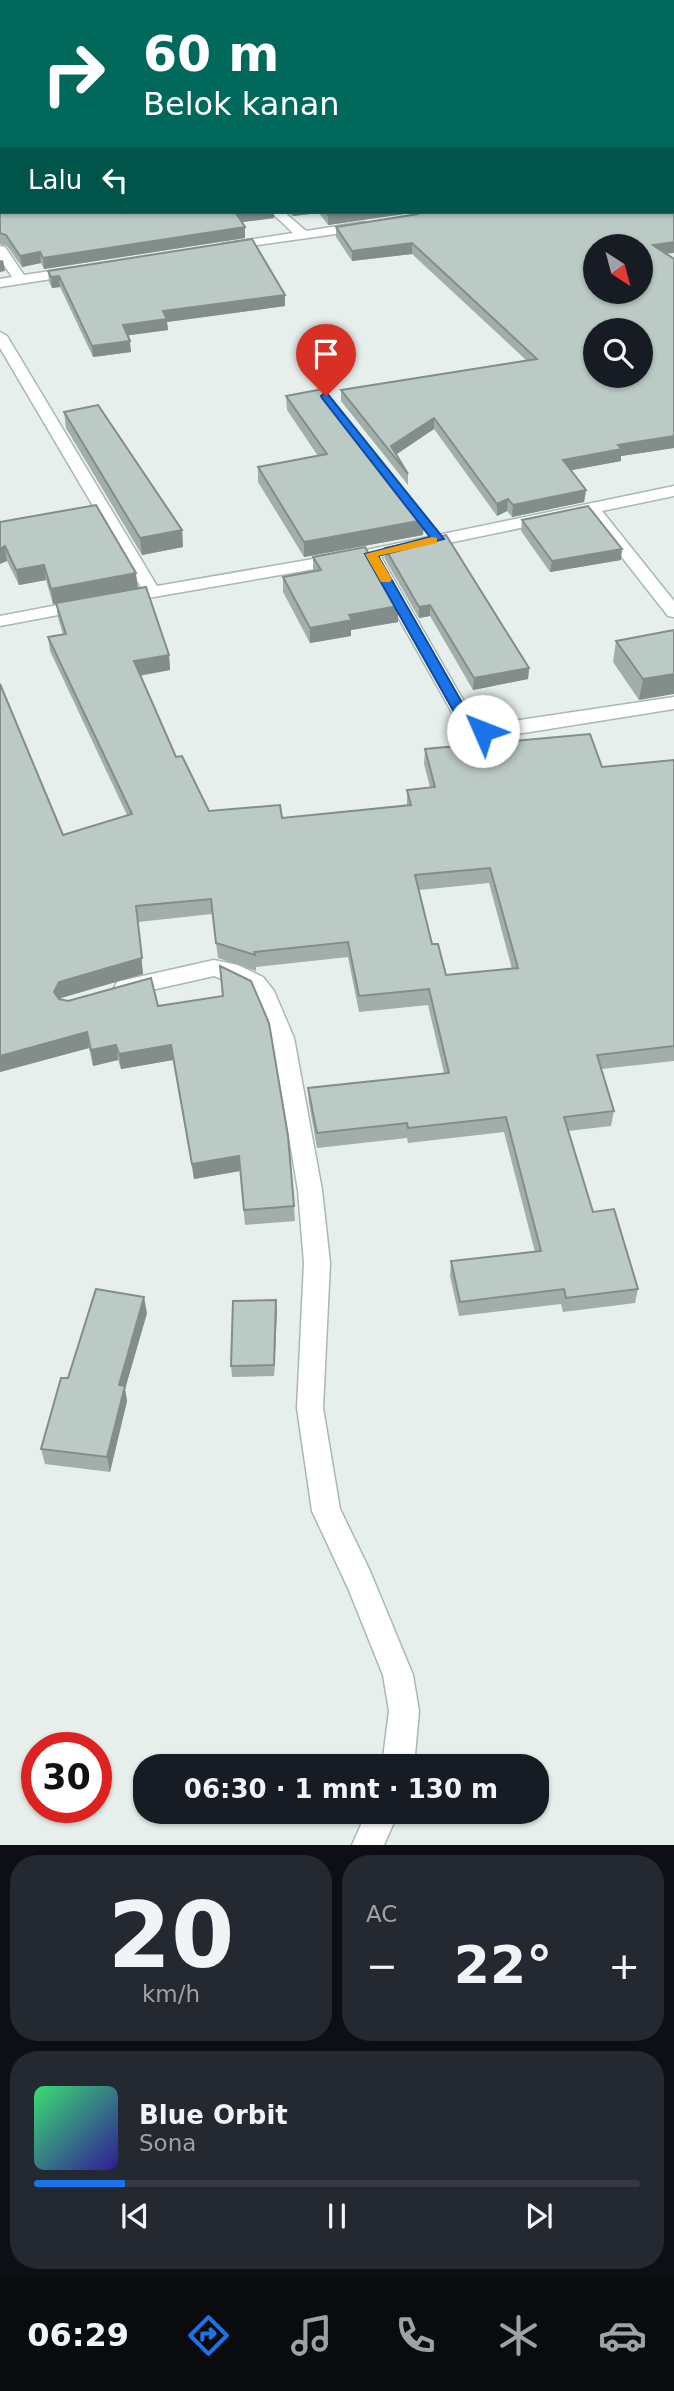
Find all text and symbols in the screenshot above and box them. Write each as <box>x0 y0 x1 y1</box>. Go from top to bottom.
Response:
text: 60 m <box>143 26 279 83</box>
icon: right <box>28 28 119 119</box>
text: Belok kanan <box>143 85 340 123</box>
icon: left <box>96 161 134 199</box>
text: Lalu <box>28 165 82 195</box>
north arrow <box>583 234 653 304</box>
map controls <box>583 234 653 388</box>
button: search <box>583 318 653 388</box>
pin <box>296 324 356 396</box>
icon: arrive <box>307 335 345 373</box>
position arrow <box>446 694 520 768</box>
speed limit sign: 30 <box>21 1732 112 1823</box>
text: 06:30 · 1 mnt · 130 m <box>184 1774 498 1804</box>
text: 20 <box>108 1883 234 1988</box>
text: AC <box>366 1901 397 1927</box>
text: 22° <box>454 1935 552 1995</box>
text: − <box>366 1944 398 1988</box>
text: + <box>608 1944 640 1988</box>
text: km/h <box>142 1981 200 2007</box>
text: Blue Orbit <box>139 2100 288 2130</box>
text: Sona <box>139 2130 196 2156</box>
icon: previous <box>116 2197 154 2235</box>
icon: pause <box>318 2197 356 2235</box>
icon: next <box>520 2197 558 2235</box>
icon: directions <box>184 2311 233 2360</box>
icon: music <box>287 2311 336 2360</box>
icon: phone <box>391 2311 440 2360</box>
icon: climate <box>494 2311 543 2360</box>
icon: car <box>598 2311 647 2360</box>
text: 06:29 <box>27 2316 129 2354</box>

